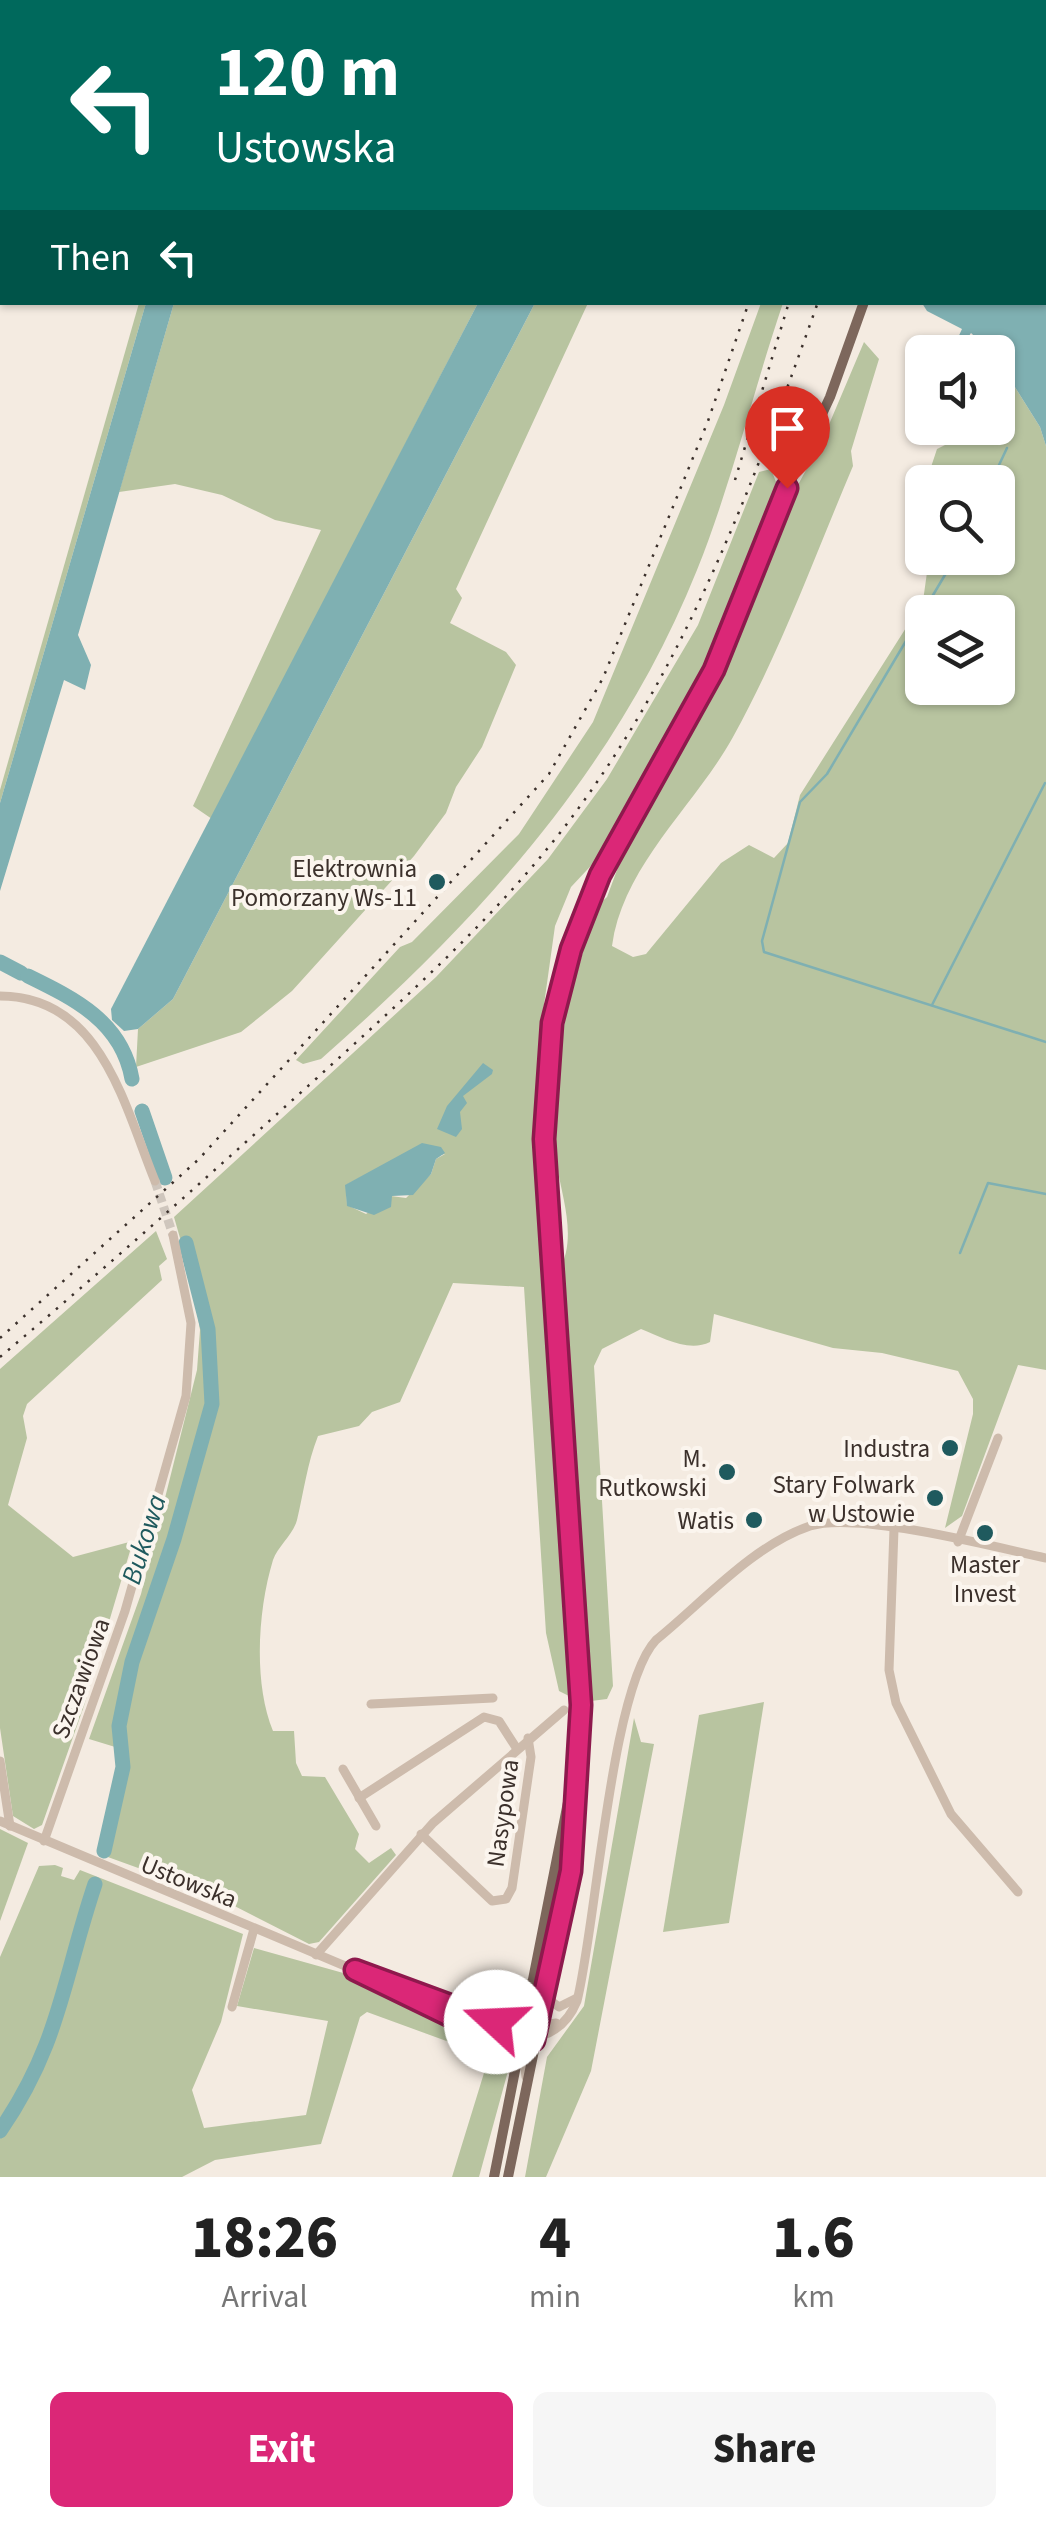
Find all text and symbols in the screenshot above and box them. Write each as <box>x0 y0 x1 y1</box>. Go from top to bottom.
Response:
text: 120 m <box>215 23 400 123</box>
icon: left <box>50 40 180 170</box>
text: Ustowska <box>215 116 396 180</box>
icon: left <box>151 230 206 285</box>
text: Then <box>50 231 131 285</box>
map controls <box>905 335 1015 705</box>
button: sound <box>905 335 1015 445</box>
pin <box>745 386 830 489</box>
icon: arrive <box>760 401 815 456</box>
button: search <box>905 465 1015 575</box>
button: layers <box>905 595 1015 705</box>
place label: Elektrownia Pomorzany Ws-11 <box>231 851 417 916</box>
marker: Elektrownia Pomorzany Ws-11 <box>426 871 448 893</box>
place label: Industra <box>843 1431 930 1467</box>
marker: Industra <box>939 1437 961 1459</box>
place label: M. Rutkowski <box>598 1441 707 1506</box>
marker: M. Rutkowski <box>716 1461 738 1483</box>
place label: Stary Folwark w Ustowie <box>772 1467 916 1532</box>
marker: Stary Folwark w Ustowie <box>924 1487 946 1509</box>
water label: Bukowa <box>111 1489 177 1589</box>
place label: Watis <box>677 1503 734 1539</box>
marker: Watis <box>743 1509 765 1531</box>
marker: Master Invest <box>974 1522 996 1544</box>
place label: Master Invest <box>950 1547 1020 1612</box>
street label: Szczawiowa <box>43 1613 119 1744</box>
street label: Nasypowa <box>478 1757 528 1869</box>
street label: Ustowska <box>135 1846 242 1917</box>
position arrow <box>444 1970 548 2074</box>
text: 18:26 <box>191 2196 338 2281</box>
text: 4 <box>539 2196 571 2281</box>
text: 1.6 <box>772 2196 855 2281</box>
text: Arrival <box>222 2274 308 2320</box>
text: min <box>529 2274 581 2320</box>
text: km <box>792 2274 835 2320</box>
button: Exit <box>50 2392 513 2507</box>
button: Share <box>533 2392 996 2507</box>

